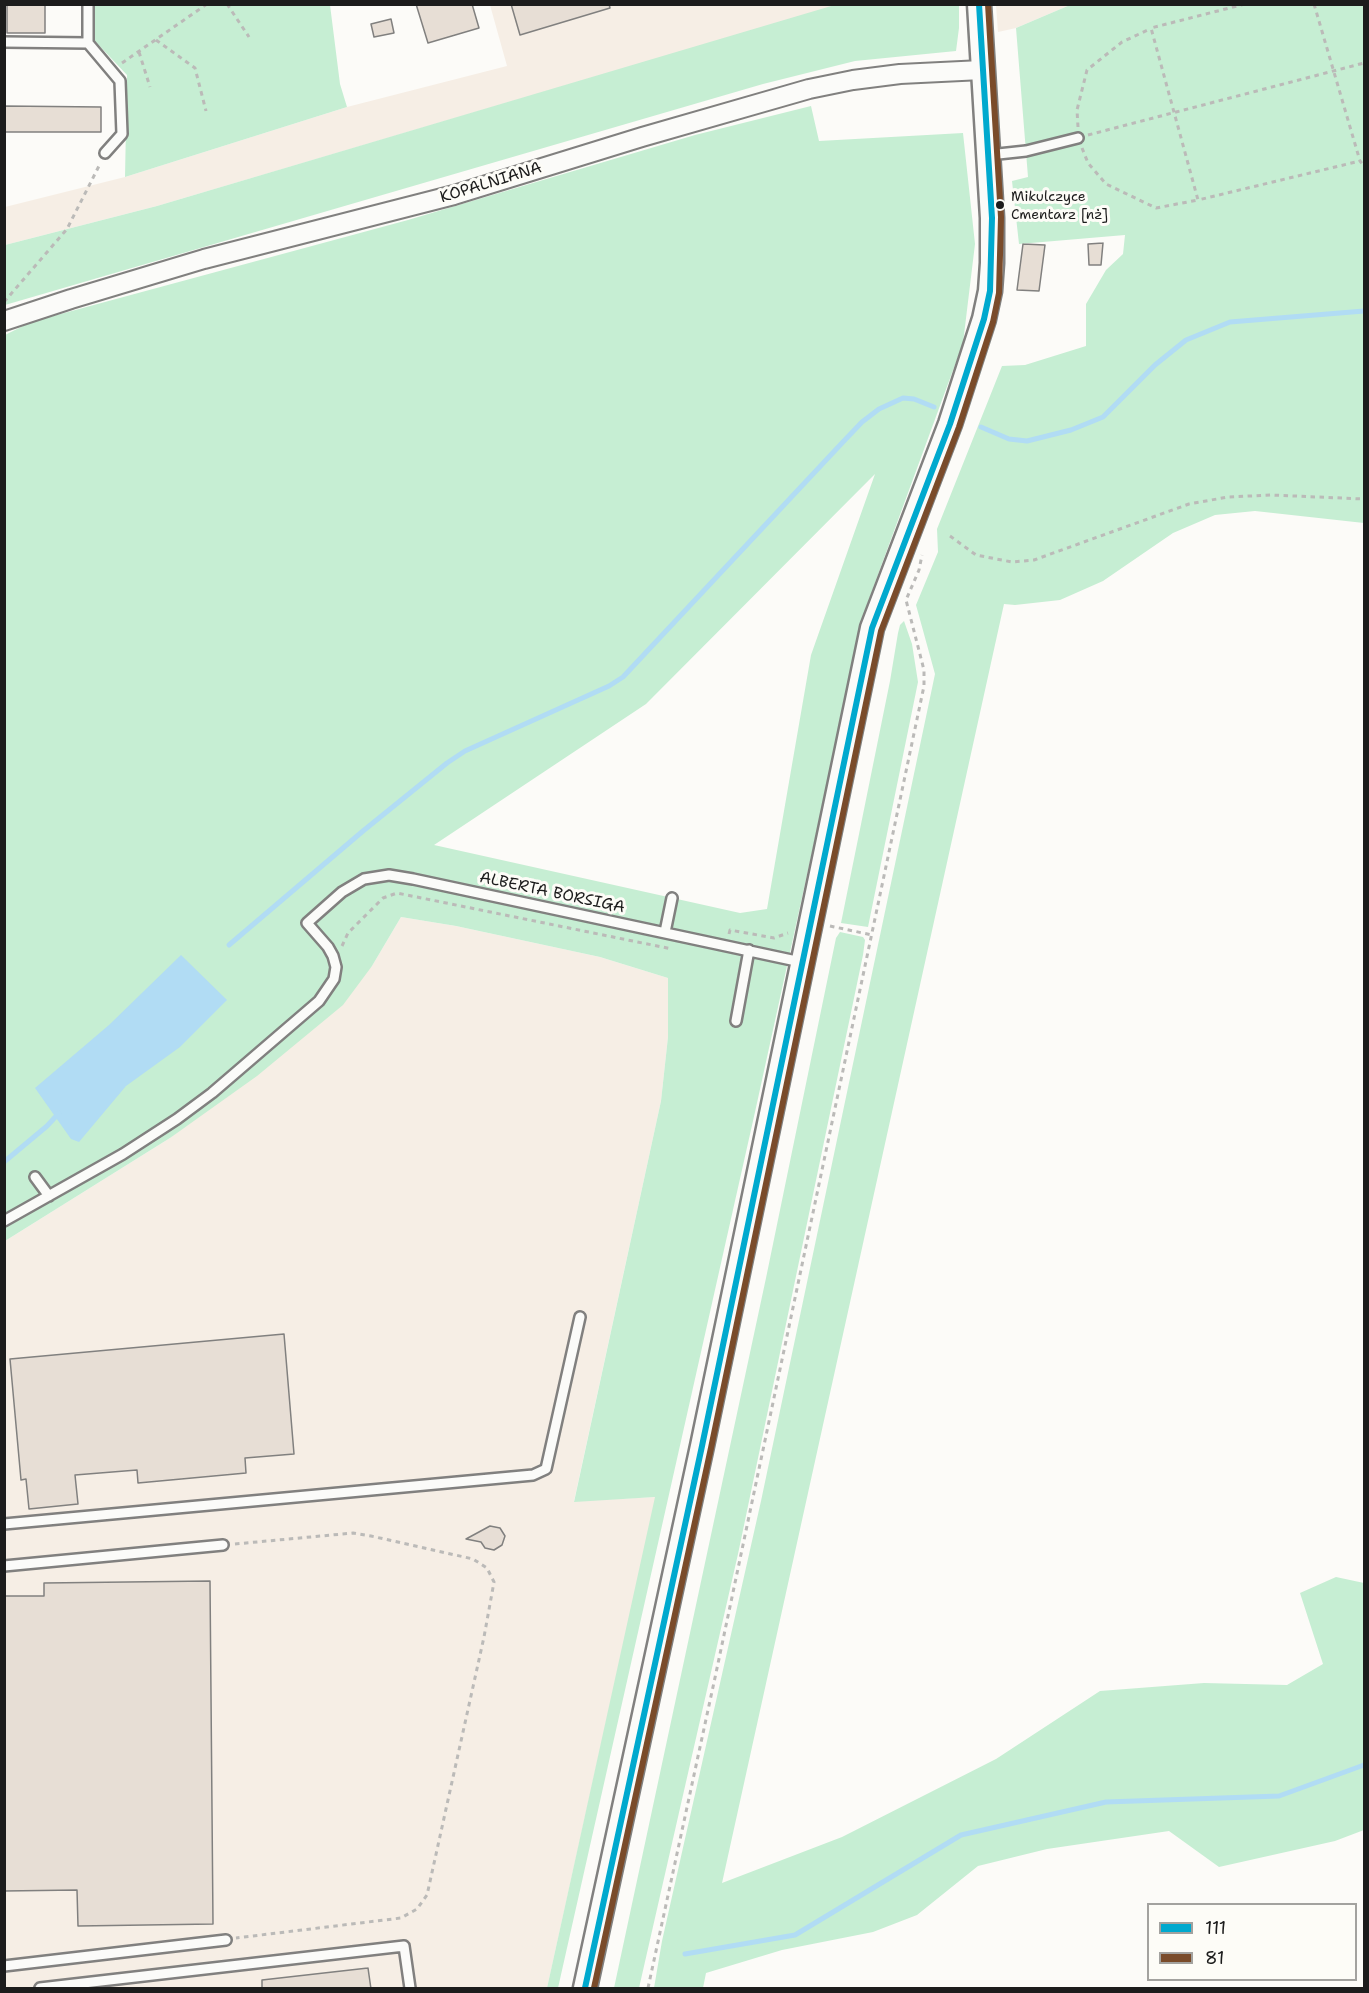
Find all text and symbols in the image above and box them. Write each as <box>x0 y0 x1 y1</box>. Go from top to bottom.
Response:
street label: KOPALNIANA <box>438 158 544 208</box>
place label: Mikulczyce Cmentarz [nż] <box>1011 189 1108 222</box>
marker: Mikulczyce Cmentarz [nż] <box>994 199 1006 211</box>
street label: ALBERTA BORSIGA <box>478 868 626 918</box>
legend <box>1147 1903 1357 1981</box>
text: 111 <box>1205 1916 1226 1940</box>
text: 81 <box>1205 1946 1224 1970</box>

